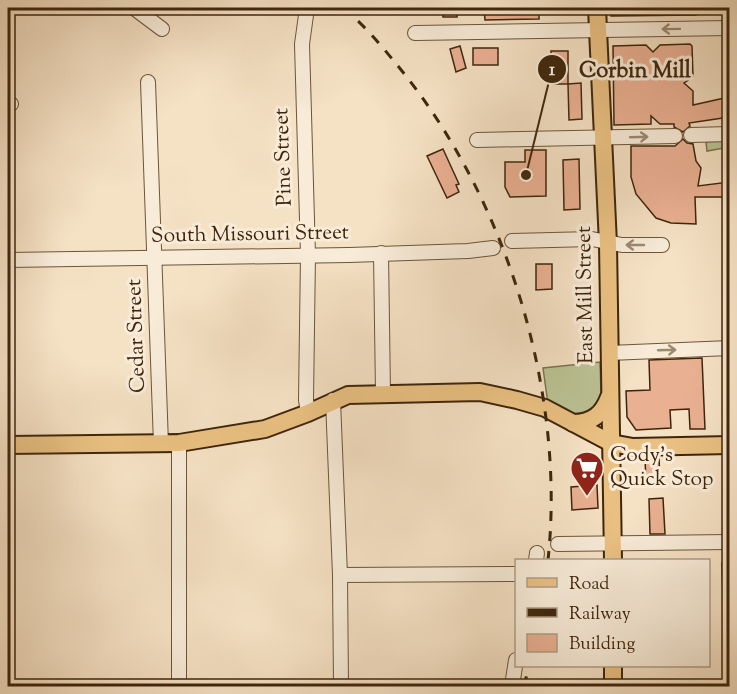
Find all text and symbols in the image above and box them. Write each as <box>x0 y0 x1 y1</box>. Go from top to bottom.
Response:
one-way arrow <box>662 23 682 35</box>
callout: Corbin Mill <box>537 49 703 89</box>
text: Corbin Mill <box>579 56 692 88</box>
text: 1 <box>549 58 556 84</box>
street label: Pine Street <box>267 107 301 207</box>
one-way arrow <box>628 131 648 142</box>
street label: South Missouri Street <box>151 218 349 252</box>
street label: East Mill Street <box>570 226 602 364</box>
one-way arrow <box>626 239 646 251</box>
street label: Cedar Street <box>120 279 154 393</box>
one-way arrow <box>657 345 677 356</box>
place label: Cody's Quick Stop <box>610 441 714 495</box>
supermarket icon: Cody's Quick Stop <box>569 450 605 497</box>
legend <box>515 559 710 667</box>
text: Road <box>569 572 609 598</box>
text: Railway <box>569 602 631 628</box>
text: Building <box>569 632 635 658</box>

